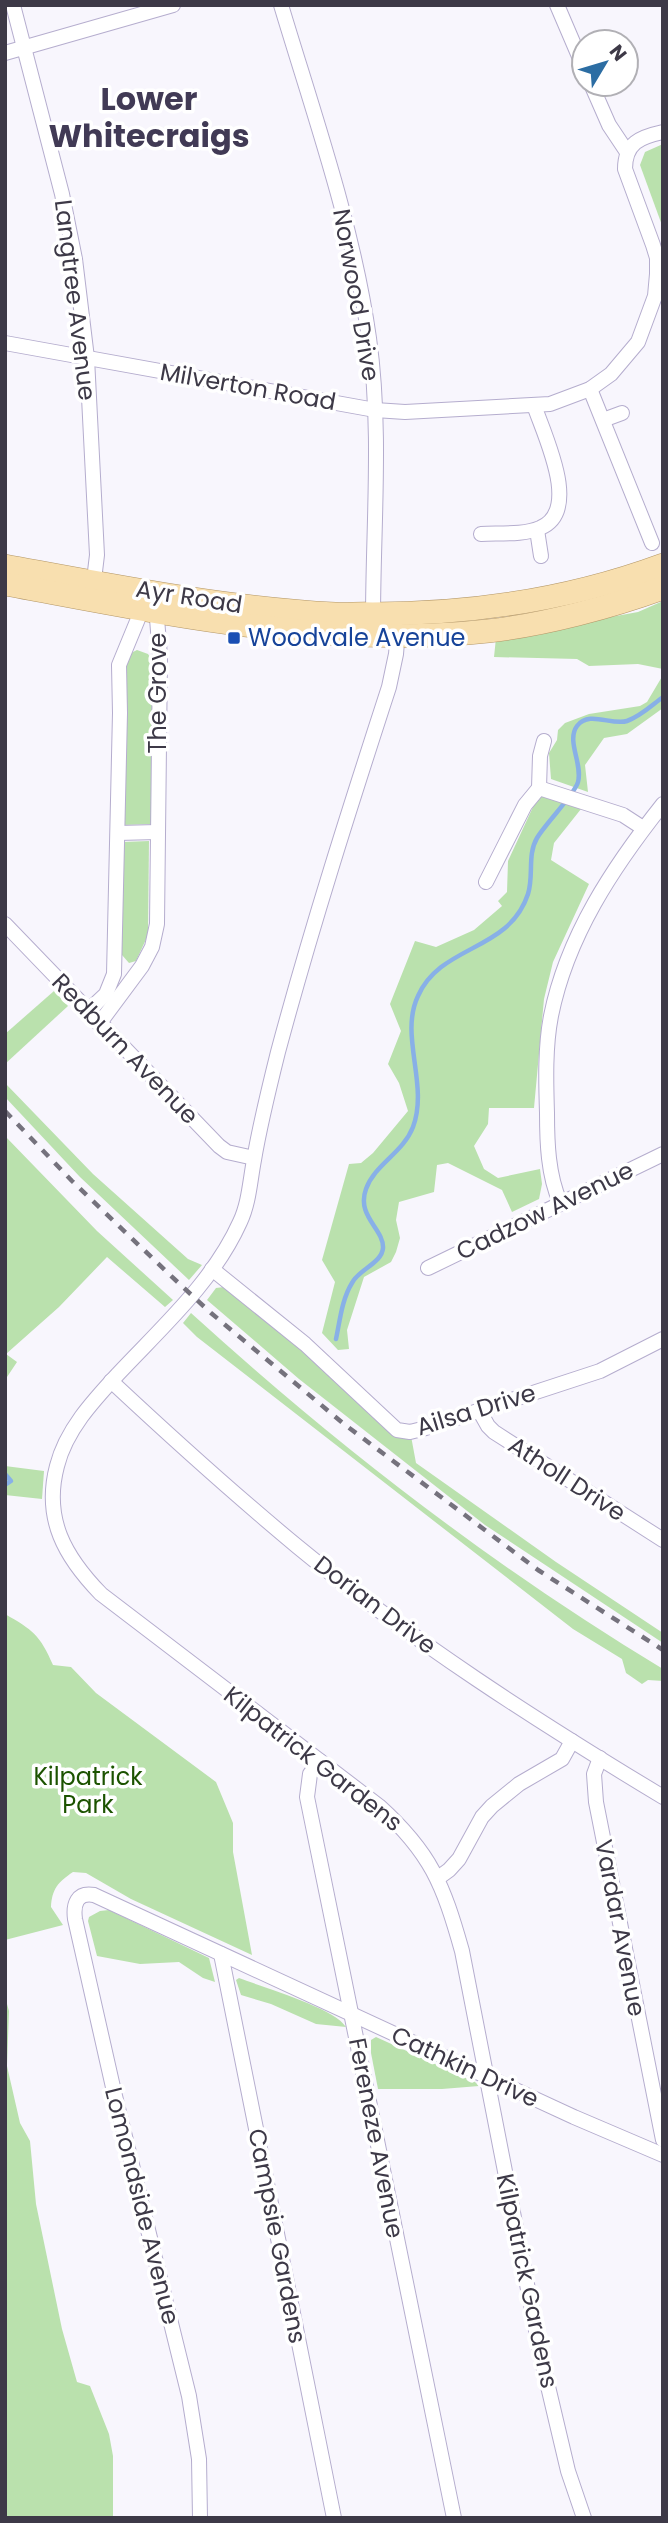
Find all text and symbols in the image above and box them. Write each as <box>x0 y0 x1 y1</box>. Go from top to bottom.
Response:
north arrow <box>570 28 640 98</box>
text: N <box>603 39 633 67</box>
district label: Lower Whitecraigs <box>48 76 250 158</box>
street label: Langtree Avenue <box>47 198 104 402</box>
street label: Norwood Drive <box>325 206 388 384</box>
street label: Milverton Road <box>158 355 339 418</box>
street label: Ayr Road <box>133 572 245 621</box>
place label: Woodvale Avenue <box>248 621 465 654</box>
marker: Woodvale Avenue <box>226 630 242 646</box>
street label: The Grove <box>141 633 174 753</box>
street label: Redburn Avenue <box>45 966 206 1131</box>
street label: Cadzow Avenue <box>451 1153 639 1268</box>
street label: Ailsa Drive <box>412 1376 540 1443</box>
street label: Atholl Drive <box>502 1428 632 1529</box>
street label: Dorian Drive <box>307 1548 443 1662</box>
street label: Kilpatrick Gardens <box>217 1678 410 1839</box>
park label: Kilpatrick Park <box>33 1760 143 1821</box>
street label: Vardar Avenue <box>587 1837 654 2019</box>
street label: Cathkin Drive <box>386 2018 544 2115</box>
street label: Fereneze Avenue <box>341 2035 412 2241</box>
street label: Lomondside Avenue <box>97 2084 188 2328</box>
street label: Campsie Gardens <box>240 2126 315 2346</box>
street label: Kilpatrick Gardens <box>489 2171 566 2391</box>

